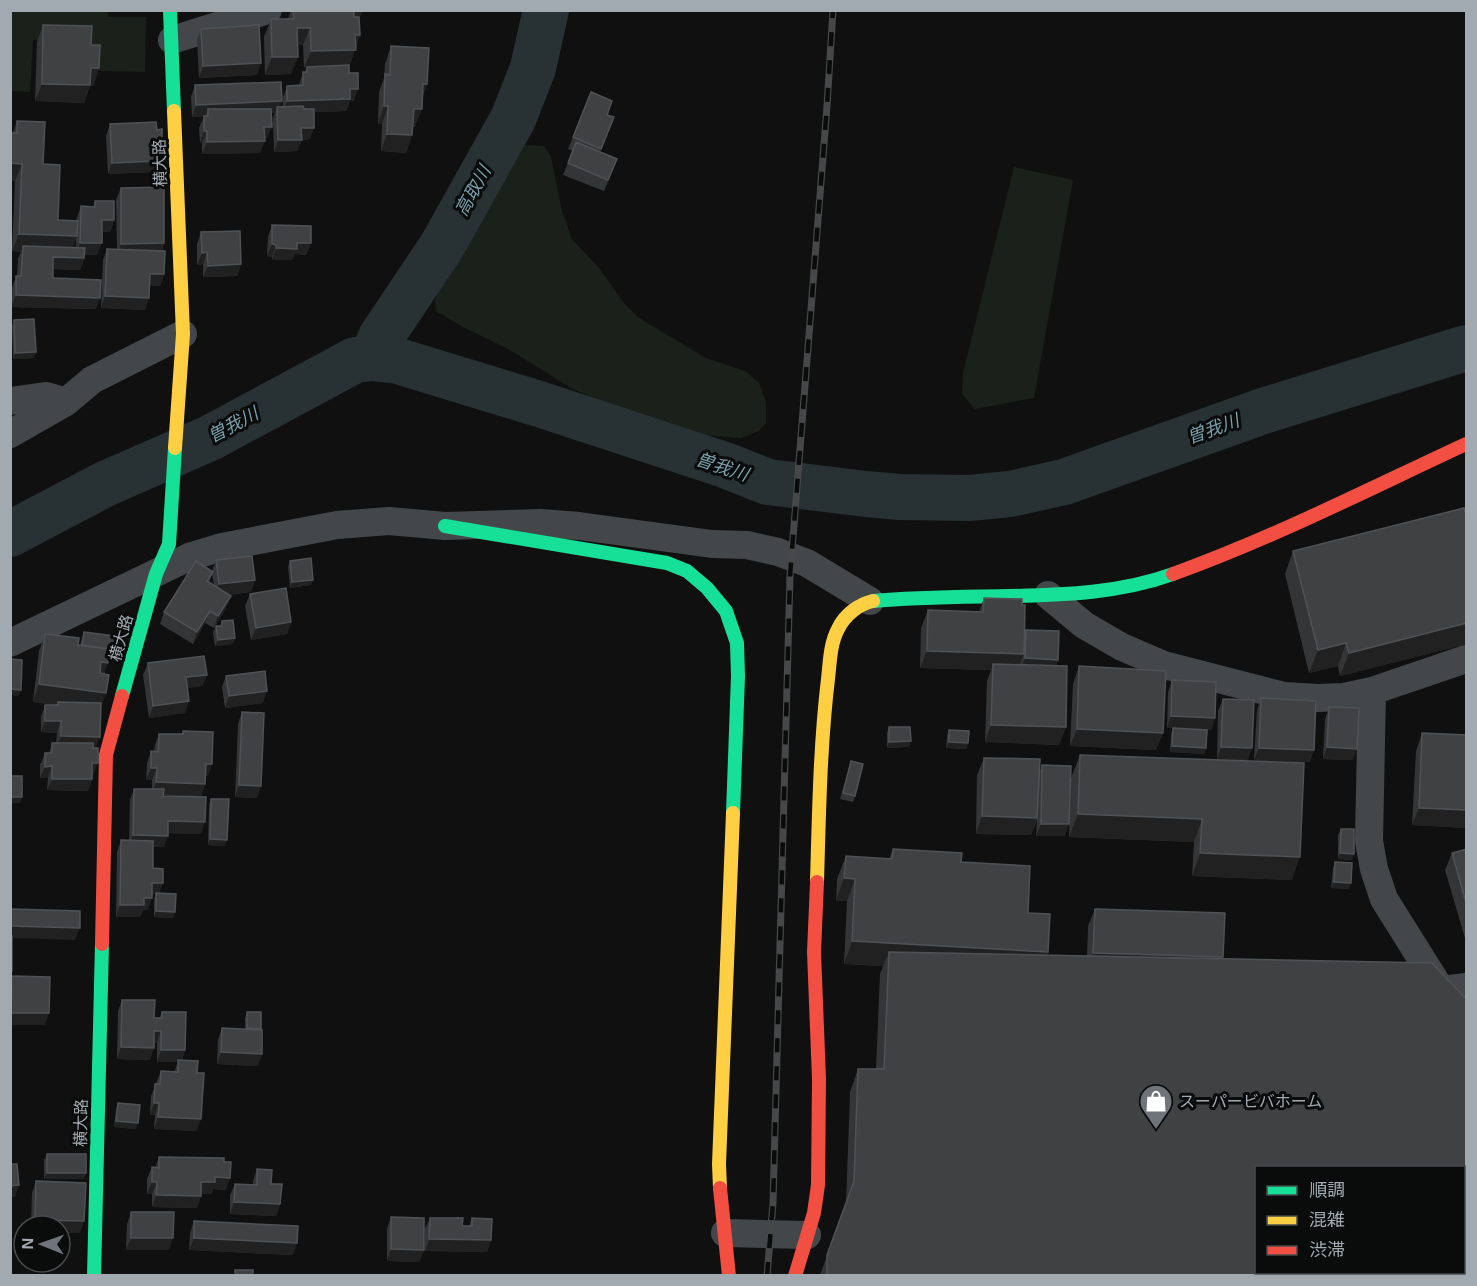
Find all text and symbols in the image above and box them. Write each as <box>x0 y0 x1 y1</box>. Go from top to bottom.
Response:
street label: 横大路 <box>151 139 169 187</box>
water label: 高取川 <box>451 161 496 219</box>
water label: 曽我川 <box>204 403 263 447</box>
water label: 曽我川 <box>1184 410 1244 448</box>
water label: 曽我川 <box>693 449 753 485</box>
street label: 横大路 <box>106 613 136 663</box>
shop icon: スーパービバホーム <box>1138 1083 1174 1130</box>
place label: スーパービバホーム <box>1179 1093 1322 1110</box>
street label: 横大路 <box>72 1099 90 1147</box>
legend <box>1255 1166 1465 1274</box>
text: 順調 <box>1309 1180 1345 1200</box>
text: 混雑 <box>1309 1210 1345 1230</box>
north arrow <box>12 1214 72 1274</box>
text: N <box>19 1238 36 1250</box>
text: 渋滞 <box>1309 1240 1345 1260</box>

